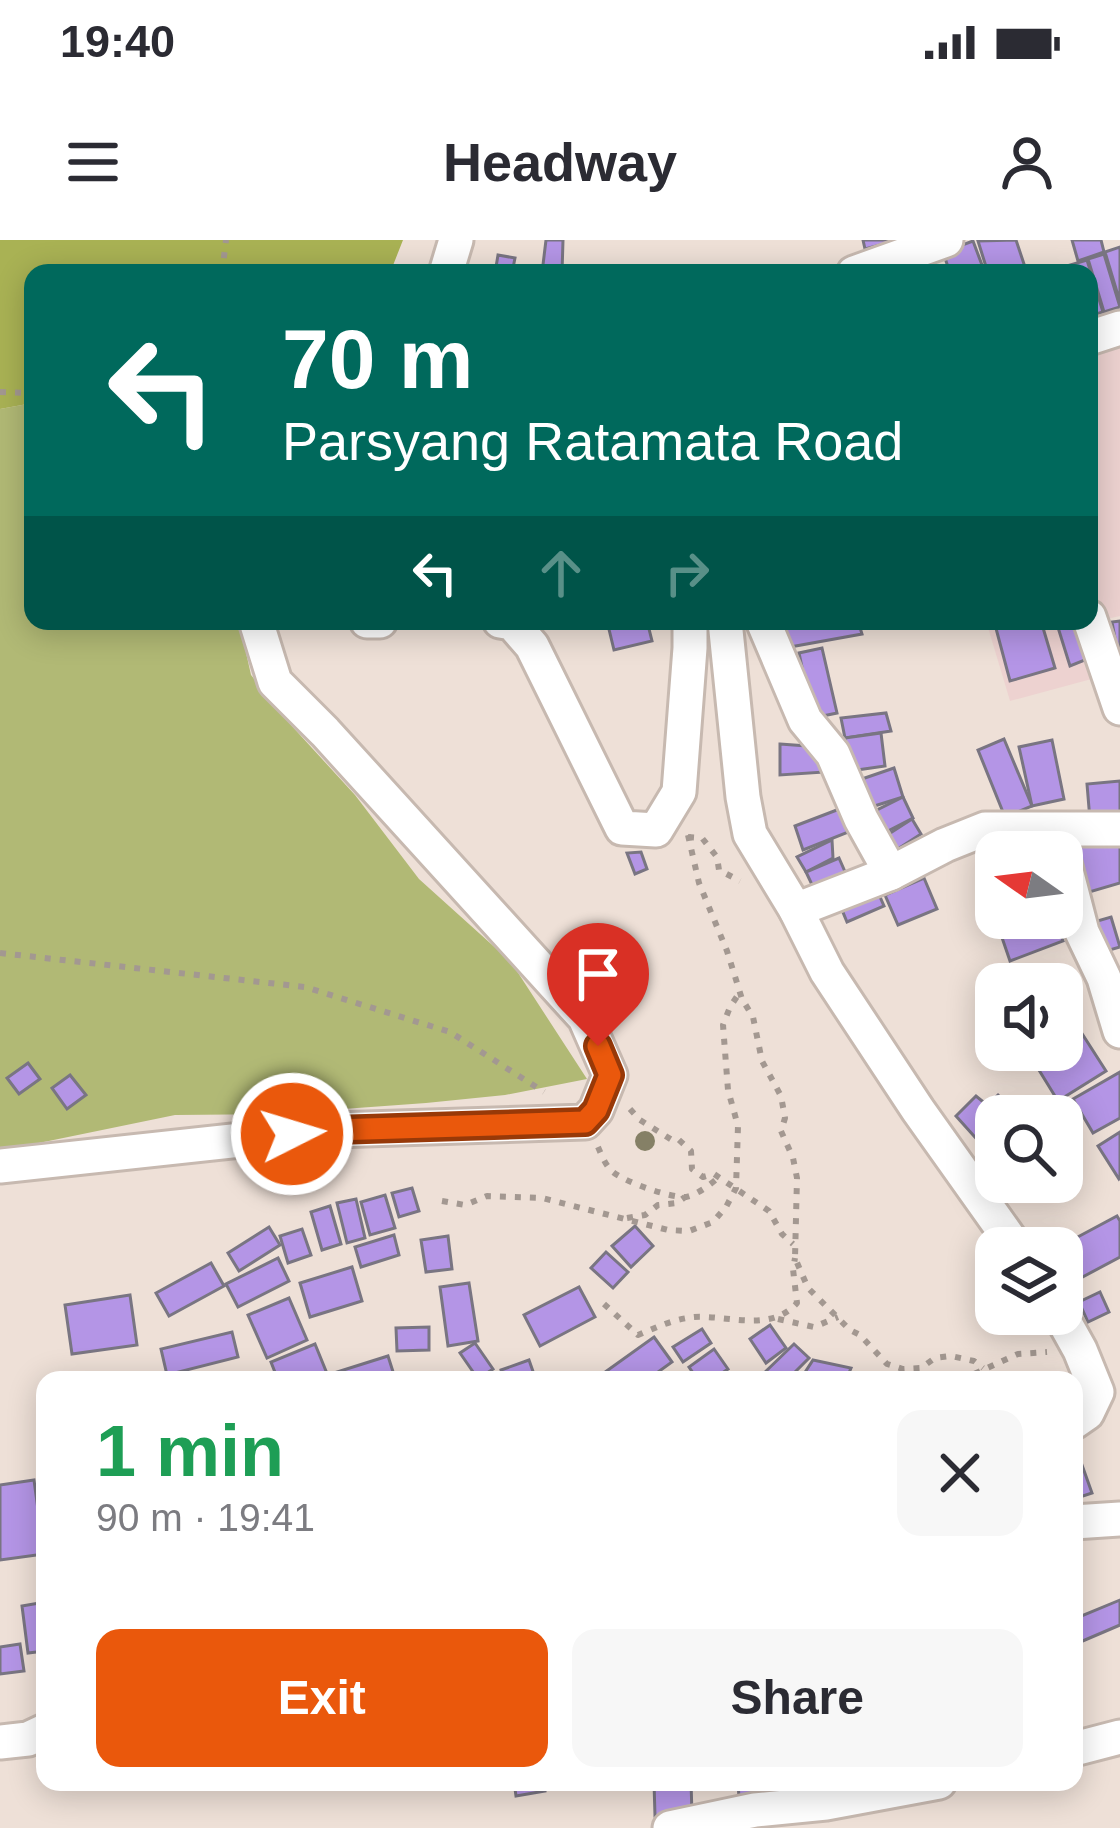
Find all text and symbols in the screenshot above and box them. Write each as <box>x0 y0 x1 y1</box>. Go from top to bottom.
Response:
text: 19:40 <box>60 16 175 67</box>
icon: menu <box>60 129 126 195</box>
icon: person <box>994 129 1060 195</box>
text: Headway <box>443 132 677 192</box>
icon: left <box>84 312 240 468</box>
text: 70 m <box>282 312 473 406</box>
text: Parsyang Ratamata Road <box>282 411 903 471</box>
icon: left <box>402 540 468 606</box>
icon: ahead <box>528 540 594 606</box>
icon: right <box>654 540 720 606</box>
north arrow <box>975 831 1083 939</box>
map controls <box>975 831 1083 1335</box>
pin <box>547 923 649 1046</box>
icon: arrive <box>565 941 631 1007</box>
button: sound <box>975 963 1083 1071</box>
position arrow <box>229 1071 355 1197</box>
button: search <box>975 1095 1083 1203</box>
button: layers <box>975 1227 1083 1335</box>
button: close <box>897 1410 1023 1536</box>
text: 1 min <box>96 1411 284 1491</box>
text: 90 m · 19:41 <box>96 1496 315 1539</box>
button: Exit <box>96 1629 548 1767</box>
button: Share <box>572 1629 1023 1767</box>

